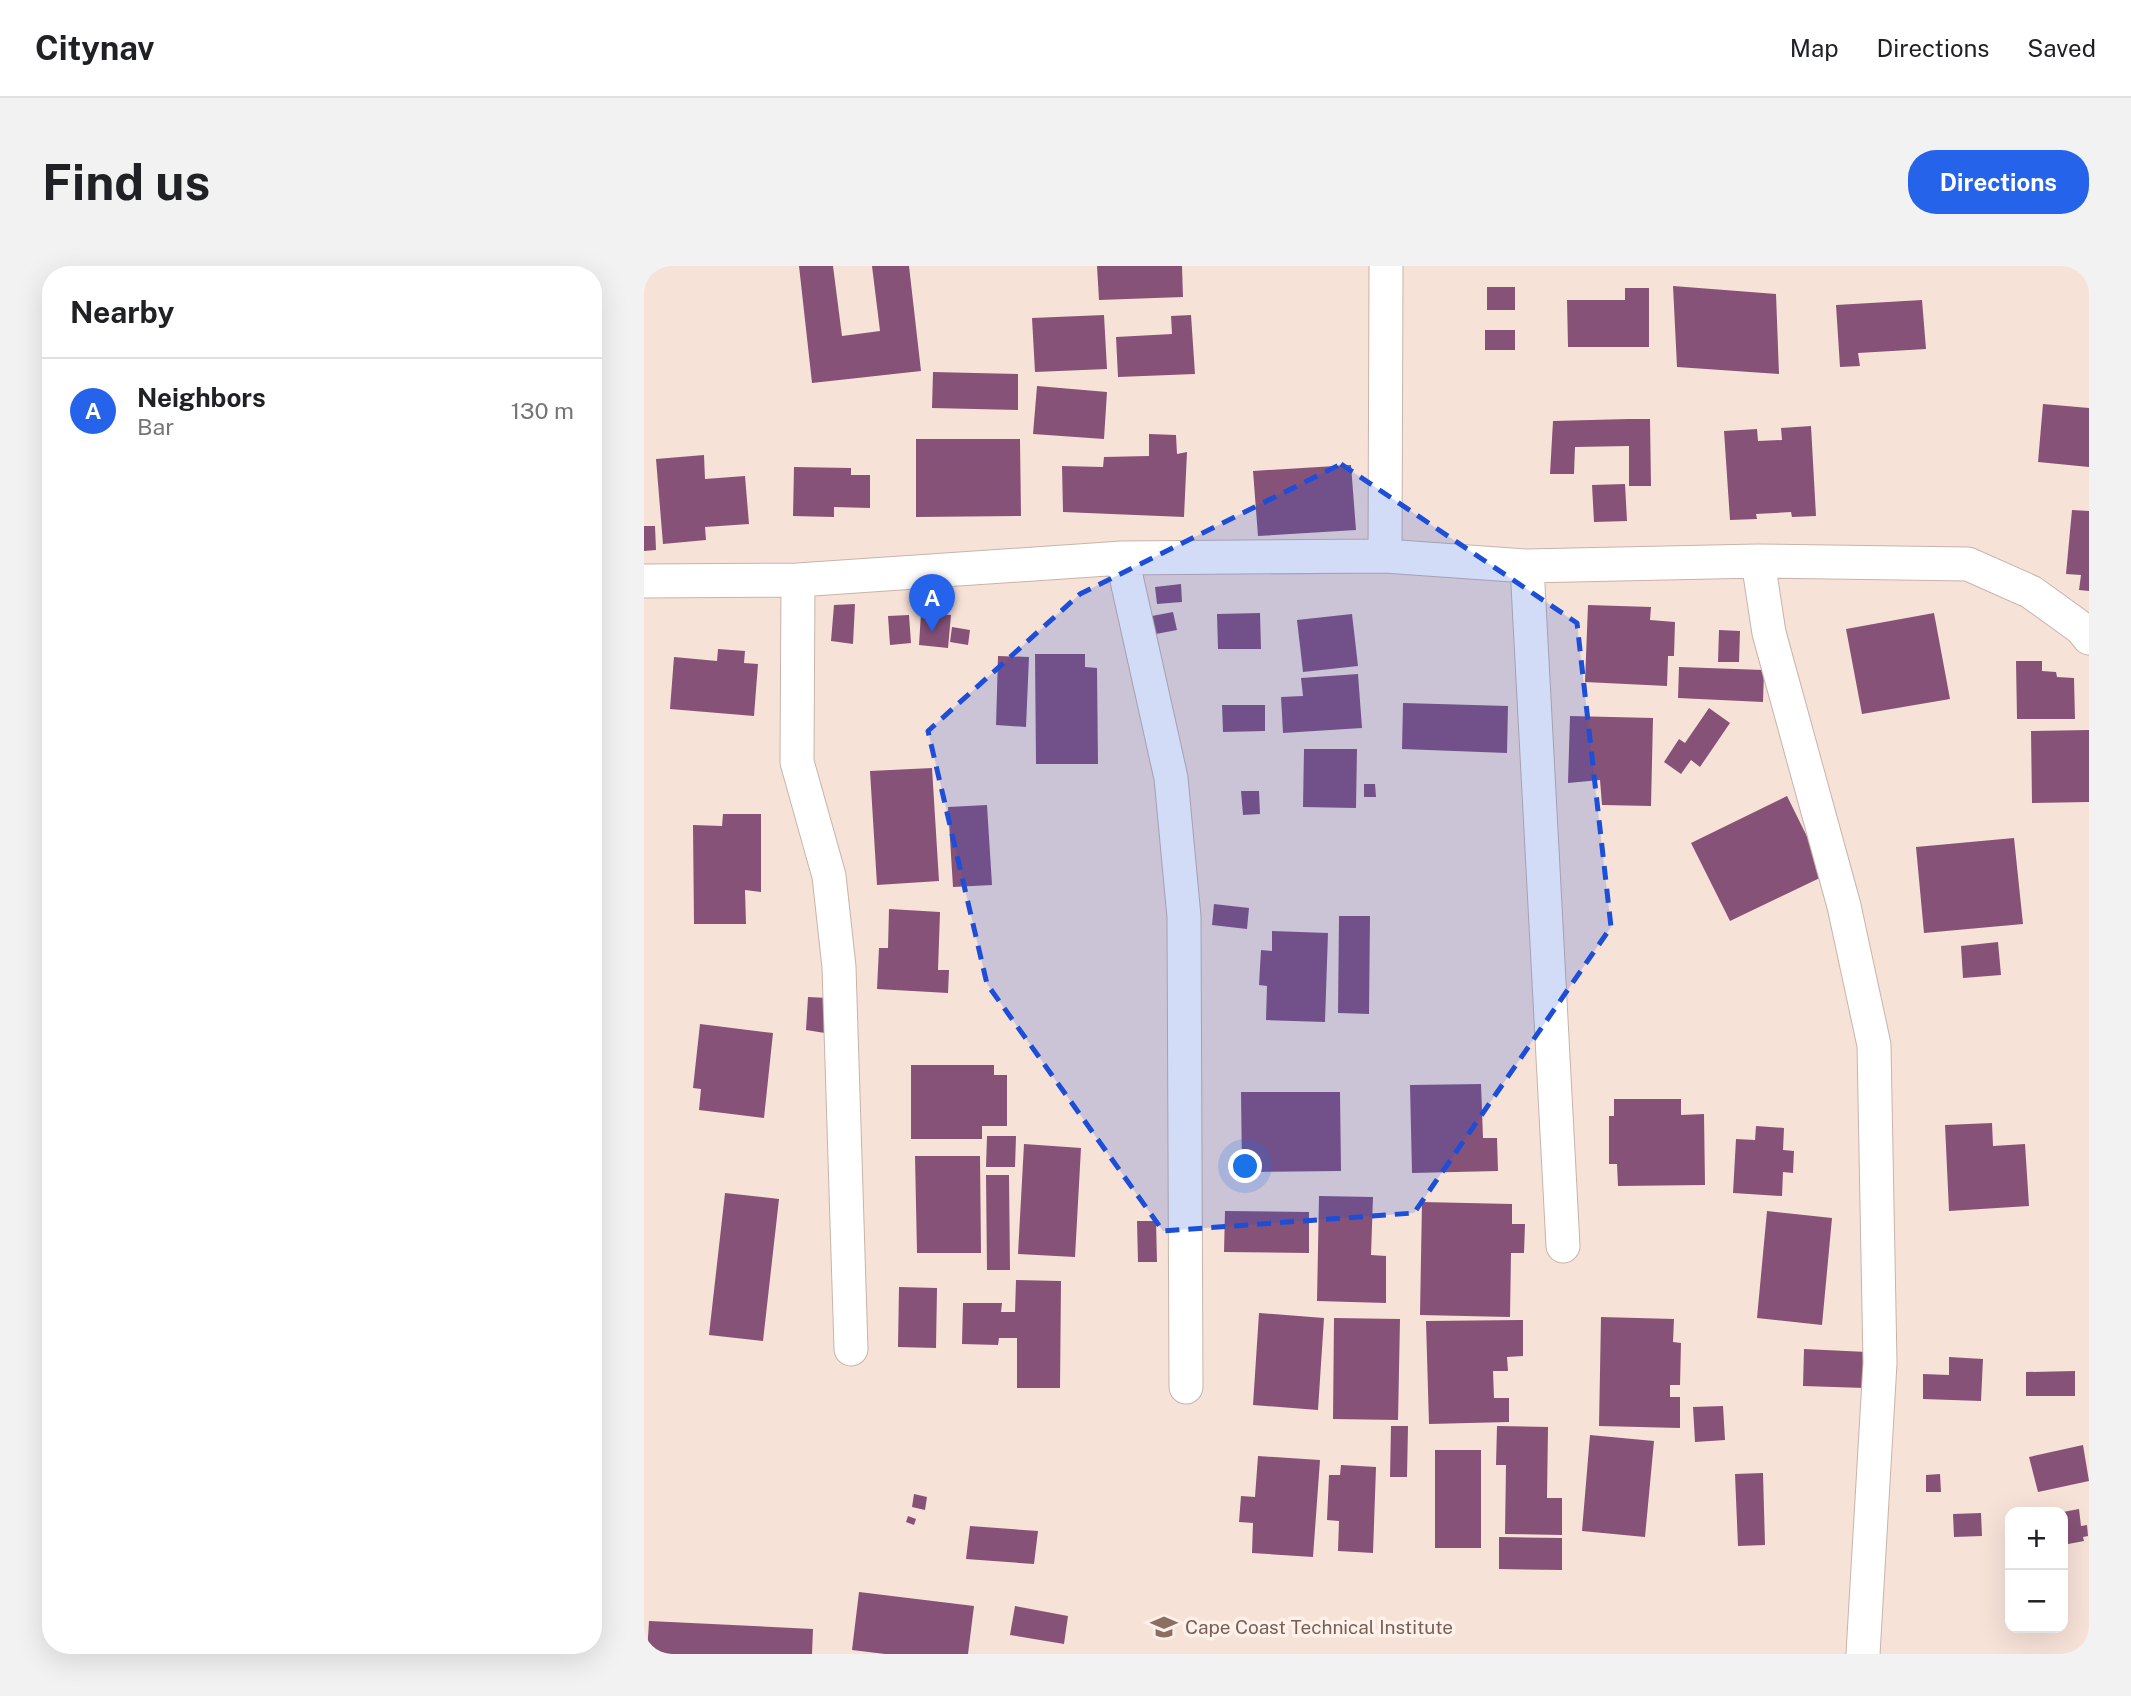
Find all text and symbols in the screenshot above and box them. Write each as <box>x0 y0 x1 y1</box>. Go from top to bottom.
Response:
text: Citynav <box>35 29 155 67</box>
text: Map <box>1790 34 1839 62</box>
text: Directions <box>1877 34 1989 62</box>
text: Saved <box>2027 34 2096 62</box>
button: Directions <box>1908 150 2089 214</box>
text: Find us <box>42 153 210 211</box>
text: Nearby <box>70 294 174 330</box>
text: Neighbors <box>137 382 266 413</box>
text: A <box>85 397 101 424</box>
text: 130 m <box>511 397 574 424</box>
text: Bar <box>137 413 174 440</box>
pin: A <box>909 574 955 632</box>
your location <box>1228 1149 1262 1183</box>
map controls <box>2005 1507 2068 1633</box>
button: + <box>2005 1507 2068 1570</box>
button: − <box>2005 1570 2068 1633</box>
school or university icon: Cape Coast Technical Institute <box>1149 1612 1179 1642</box>
place label: Cape Coast Technical Institute <box>1185 1616 1453 1638</box>

